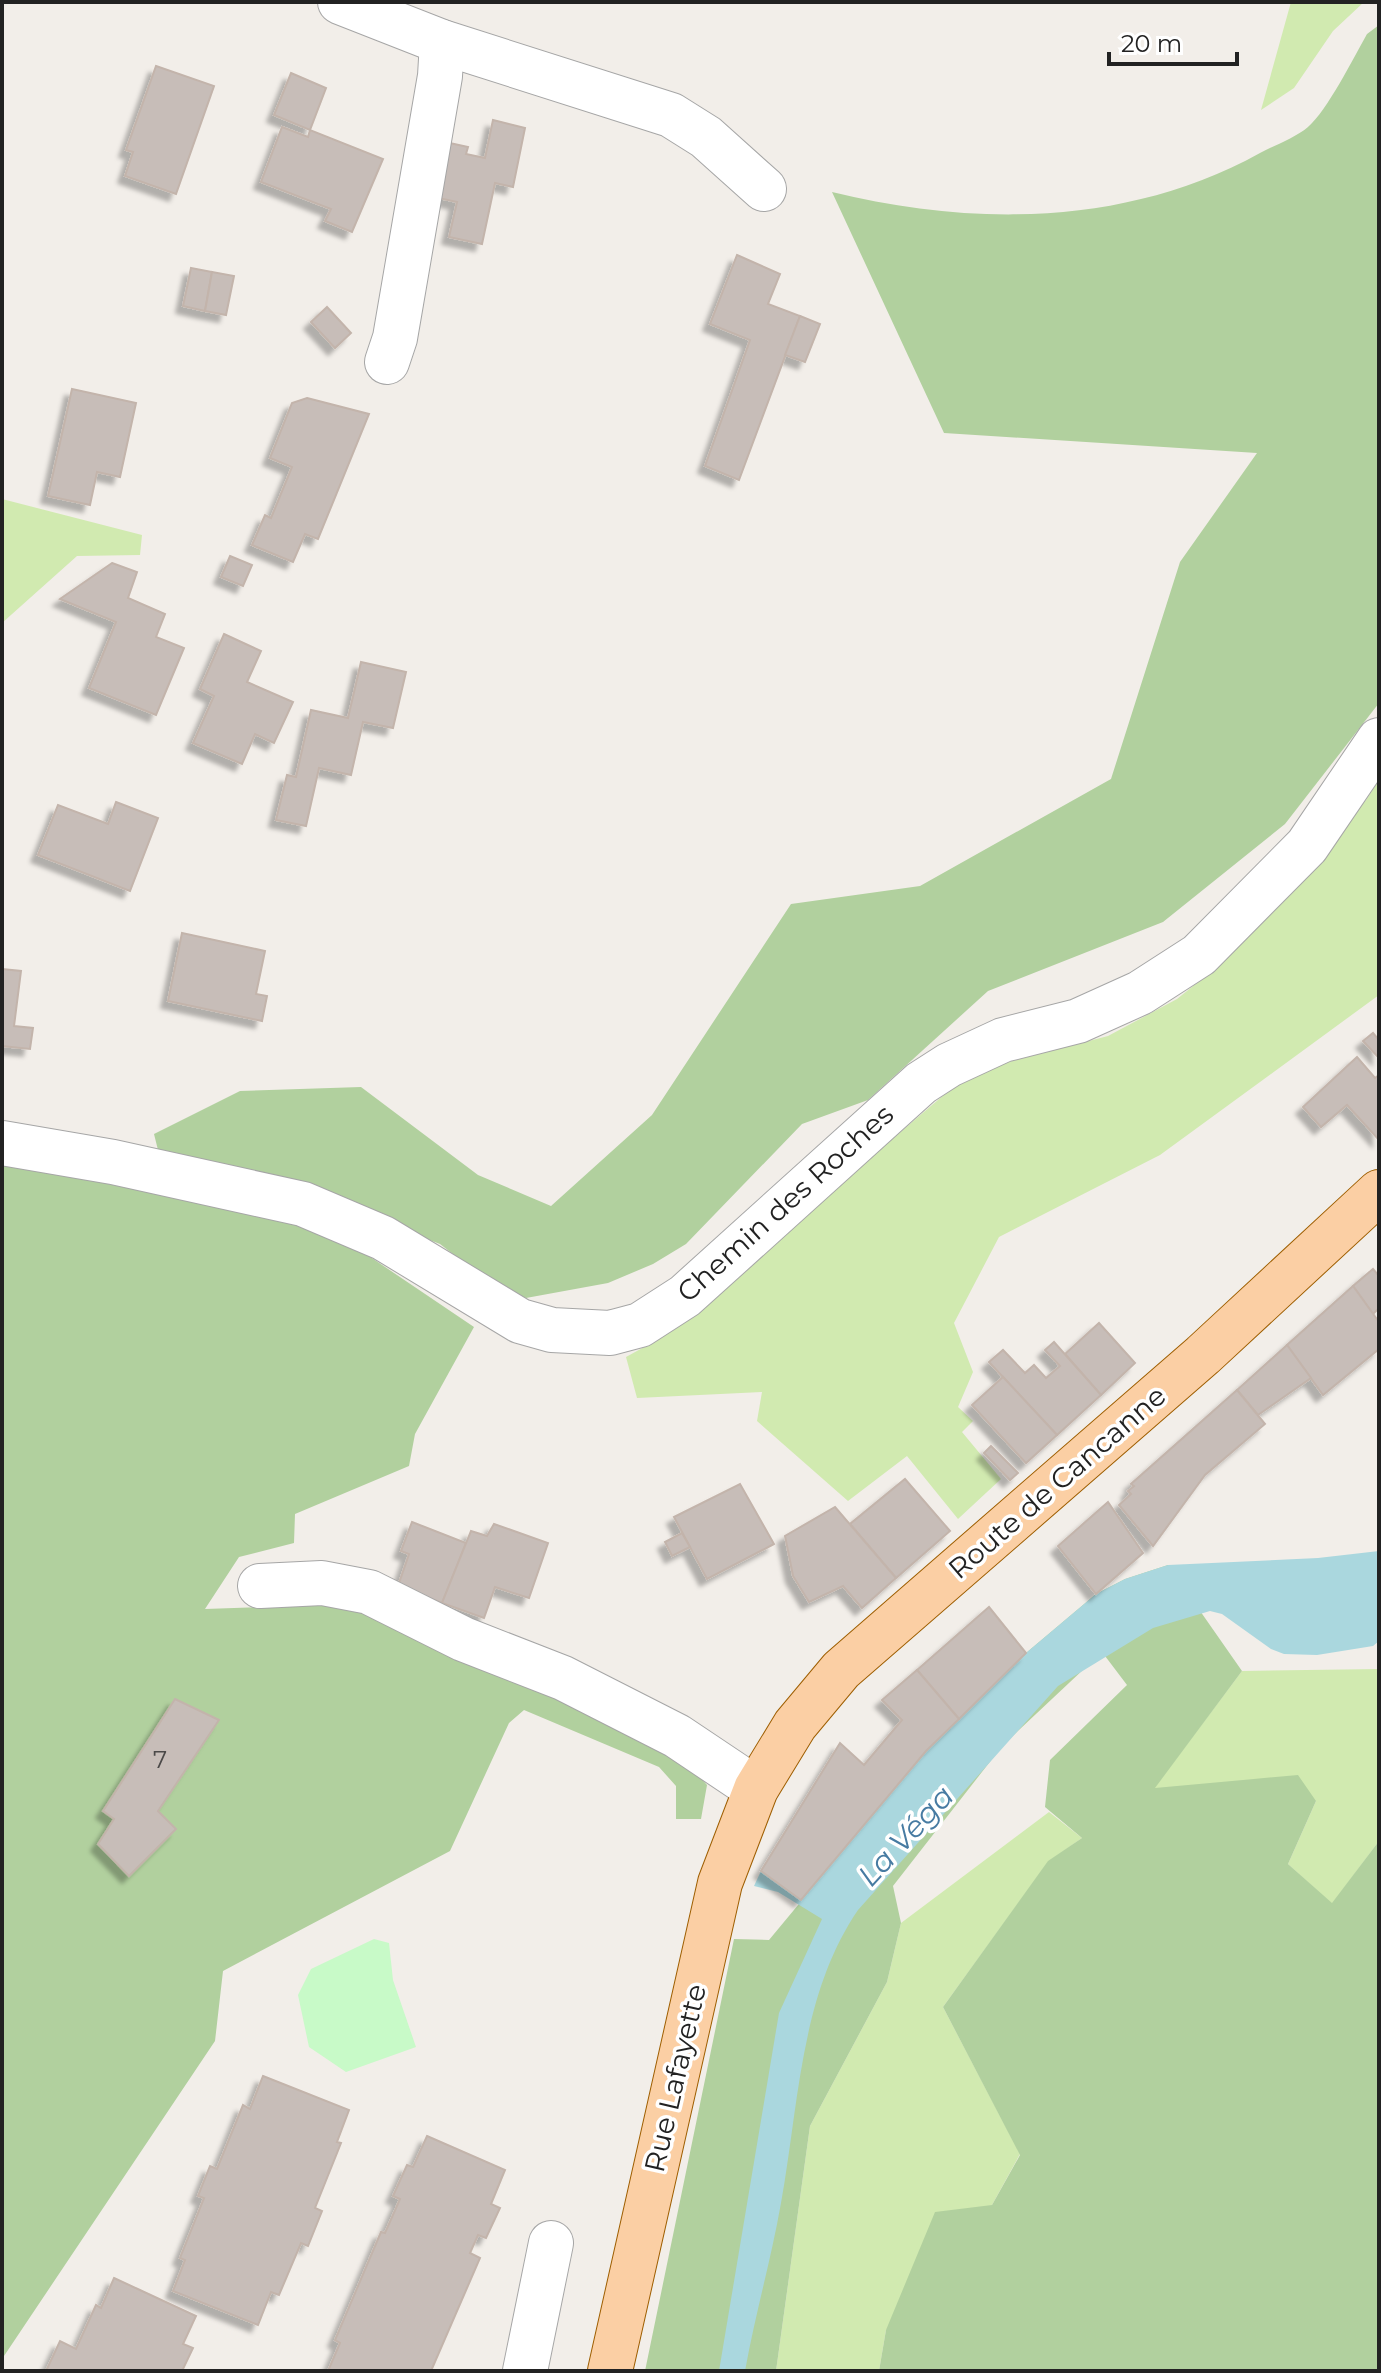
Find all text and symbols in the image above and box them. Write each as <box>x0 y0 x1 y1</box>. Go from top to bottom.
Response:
scale bar <box>1109 16 1237 66</box>
text: 20 m <box>1121 29 1182 58</box>
street label: Chemin des Roches <box>670 1097 900 1309</box>
street label: Route de Cancanne <box>941 1378 1173 1586</box>
house number: 7 <box>153 1745 167 1774</box>
water label: La Véga <box>850 1778 961 1894</box>
street label: Rue Lafayette <box>637 1981 713 2175</box>

